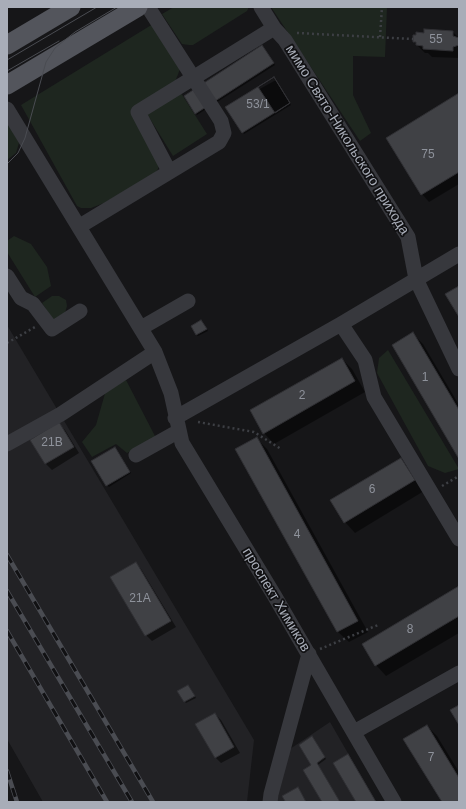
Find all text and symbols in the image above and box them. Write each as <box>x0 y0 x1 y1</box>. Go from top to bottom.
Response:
house number: 55 <box>429 33 443 47</box>
street label: мимо Свято-Никольского прихода <box>281 42 413 238</box>
house number: 53/1 <box>246 98 270 112</box>
house number: 75 <box>421 148 435 162</box>
house number: 1 <box>422 371 428 385</box>
house number: 2 <box>299 389 305 403</box>
house number: 21В <box>41 436 63 450</box>
house number: 6 <box>369 483 375 497</box>
house number: 4 <box>294 528 300 542</box>
street label: проспект Химиков <box>238 545 314 655</box>
house number: 21А <box>129 592 151 606</box>
house number: 8 <box>407 623 413 637</box>
house number: 7 <box>428 751 434 765</box>

